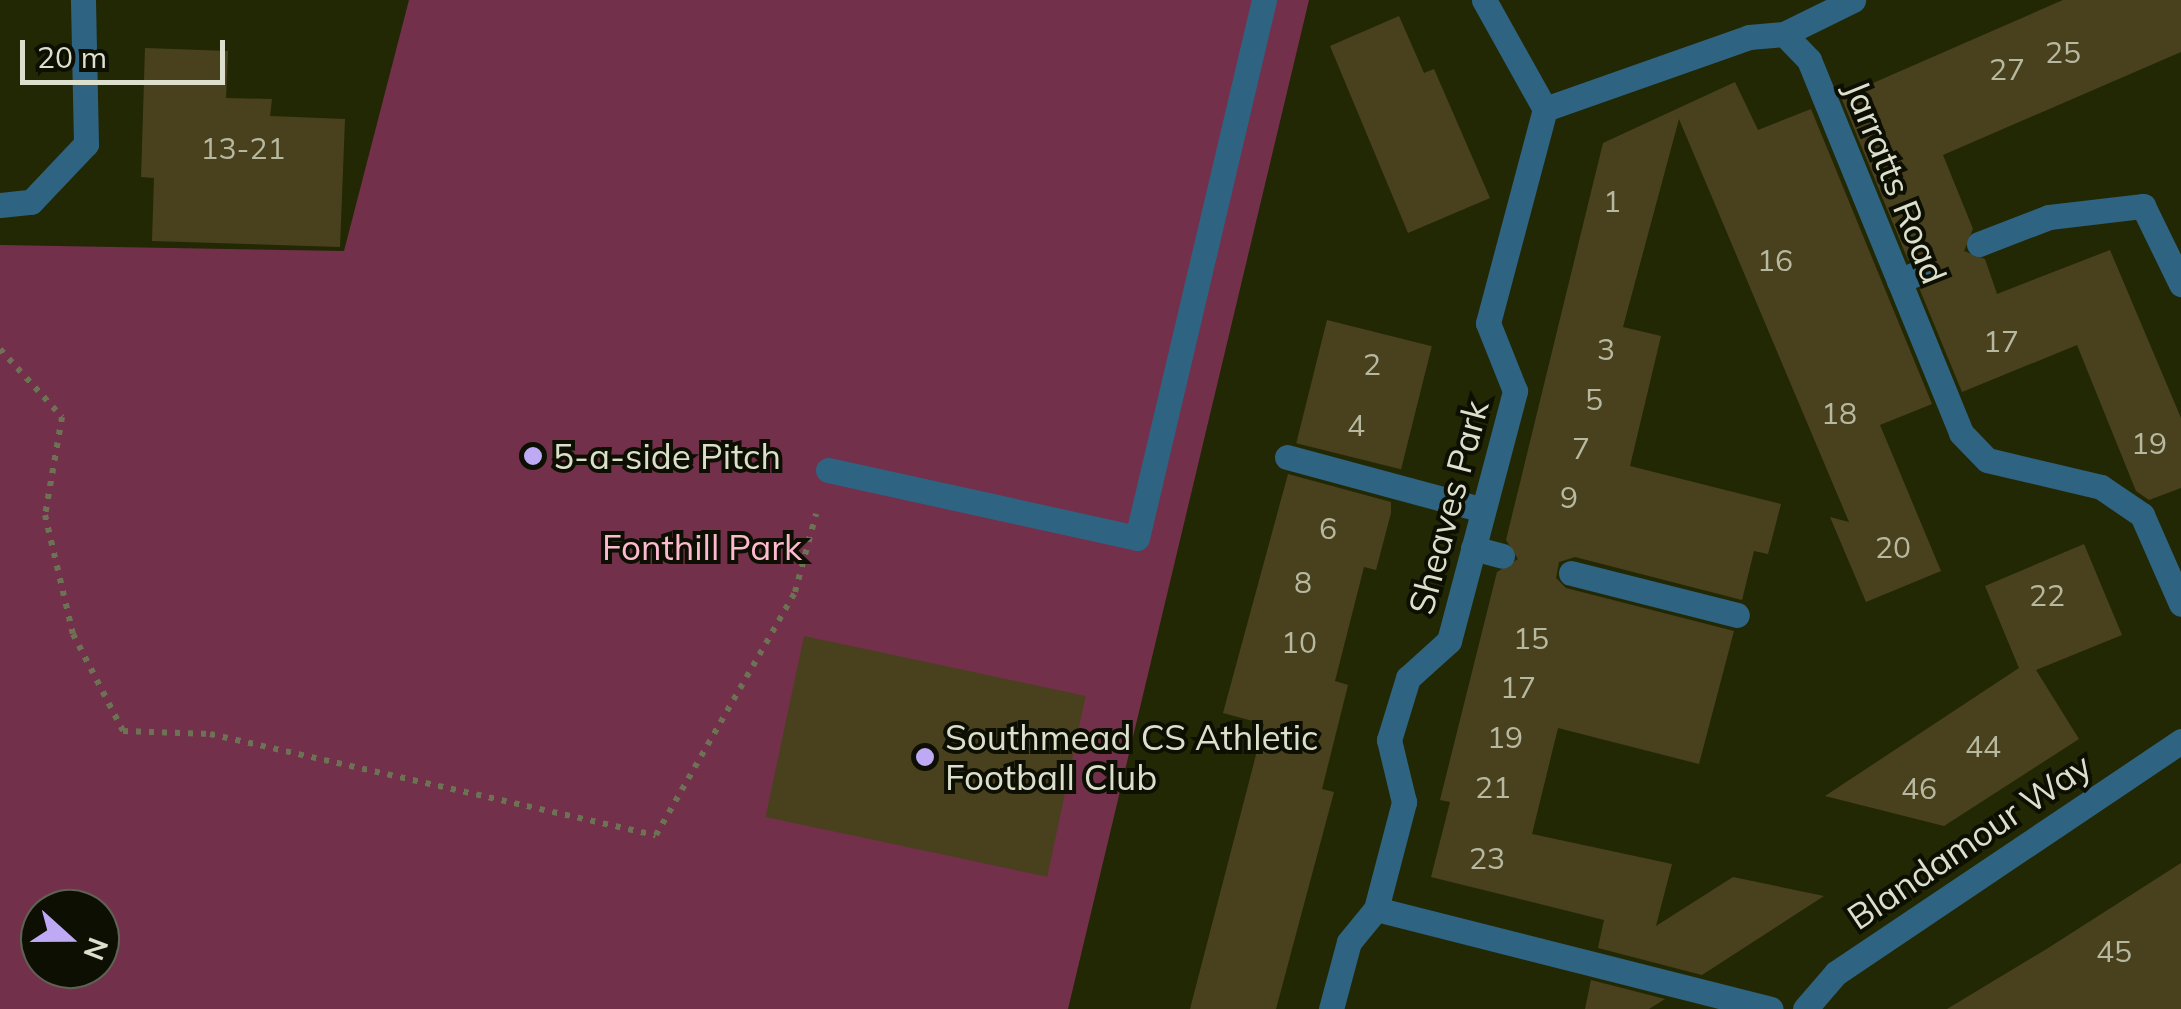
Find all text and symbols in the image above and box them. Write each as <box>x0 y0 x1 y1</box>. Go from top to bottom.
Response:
scale bar <box>25 20 230 82</box>
house number: 25 <box>2045 34 2081 70</box>
text: 20 m <box>37 38 107 76</box>
house number: 27 <box>1989 51 2025 87</box>
street label: Jarratts Road <box>1836 74 1956 290</box>
house number: 13-21 <box>201 130 285 166</box>
house number: 1 <box>1603 183 1621 219</box>
house number: 16 <box>1757 242 1793 278</box>
house number: 17 <box>1983 323 2019 359</box>
house number: 3 <box>1597 331 1615 367</box>
house number: 2 <box>1363 346 1381 382</box>
house number: 5 <box>1585 381 1603 417</box>
street label: Sheaves Park <box>1399 395 1497 619</box>
house number: 18 <box>1821 395 1857 431</box>
house number: 4 <box>1347 407 1365 443</box>
house number: 19 <box>2131 425 2167 461</box>
house number: 7 <box>1572 430 1590 466</box>
place label: 5-a-side Pitch <box>553 435 781 477</box>
marker: 5-a-side Pitch <box>522 445 544 467</box>
house number: 9 <box>1560 479 1578 515</box>
house number: 6 <box>1319 510 1337 546</box>
park label: Fonthill Park <box>602 526 802 568</box>
house number: 20 <box>1875 529 1911 565</box>
house number: 8 <box>1294 564 1312 600</box>
house number: 22 <box>2029 577 2065 613</box>
house number: 15 <box>1513 620 1549 656</box>
house number: 10 <box>1281 624 1317 660</box>
house number: 17 <box>1500 669 1536 705</box>
place label: Southmead CS Athletic Football Club <box>945 716 1318 798</box>
house number: 19 <box>1487 719 1523 755</box>
house number: 44 <box>1965 728 2001 764</box>
street label: Blandamour Way <box>1839 744 2099 938</box>
marker: Southmead CS Athletic Football Club <box>914 746 936 768</box>
house number: 21 <box>1475 769 1511 805</box>
house number: 46 <box>1901 770 1937 806</box>
house number: 23 <box>1469 840 1505 876</box>
north arrow <box>20 889 120 989</box>
text: N <box>76 933 117 965</box>
house number: 45 <box>2096 933 2132 969</box>

